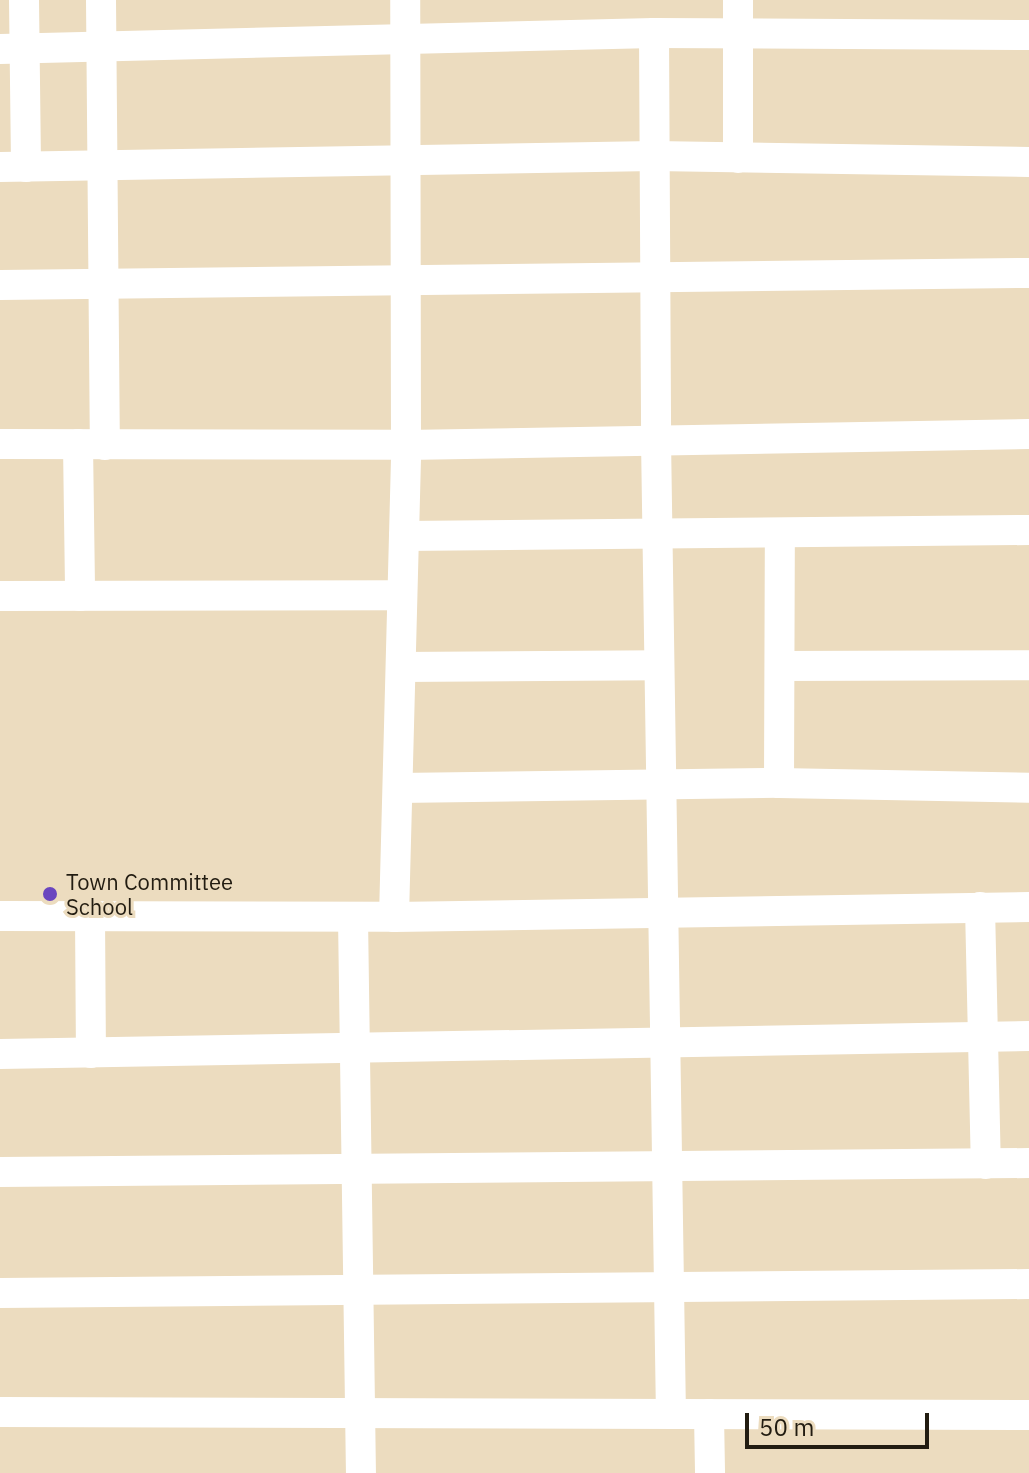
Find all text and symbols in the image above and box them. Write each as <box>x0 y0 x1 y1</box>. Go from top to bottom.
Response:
place label: Town Committee School <box>66 868 233 920</box>
marker: Town Committee School <box>41 885 59 903</box>
scale bar <box>749 1397 933 1447</box>
text: 50 m <box>759 1411 814 1443</box>

